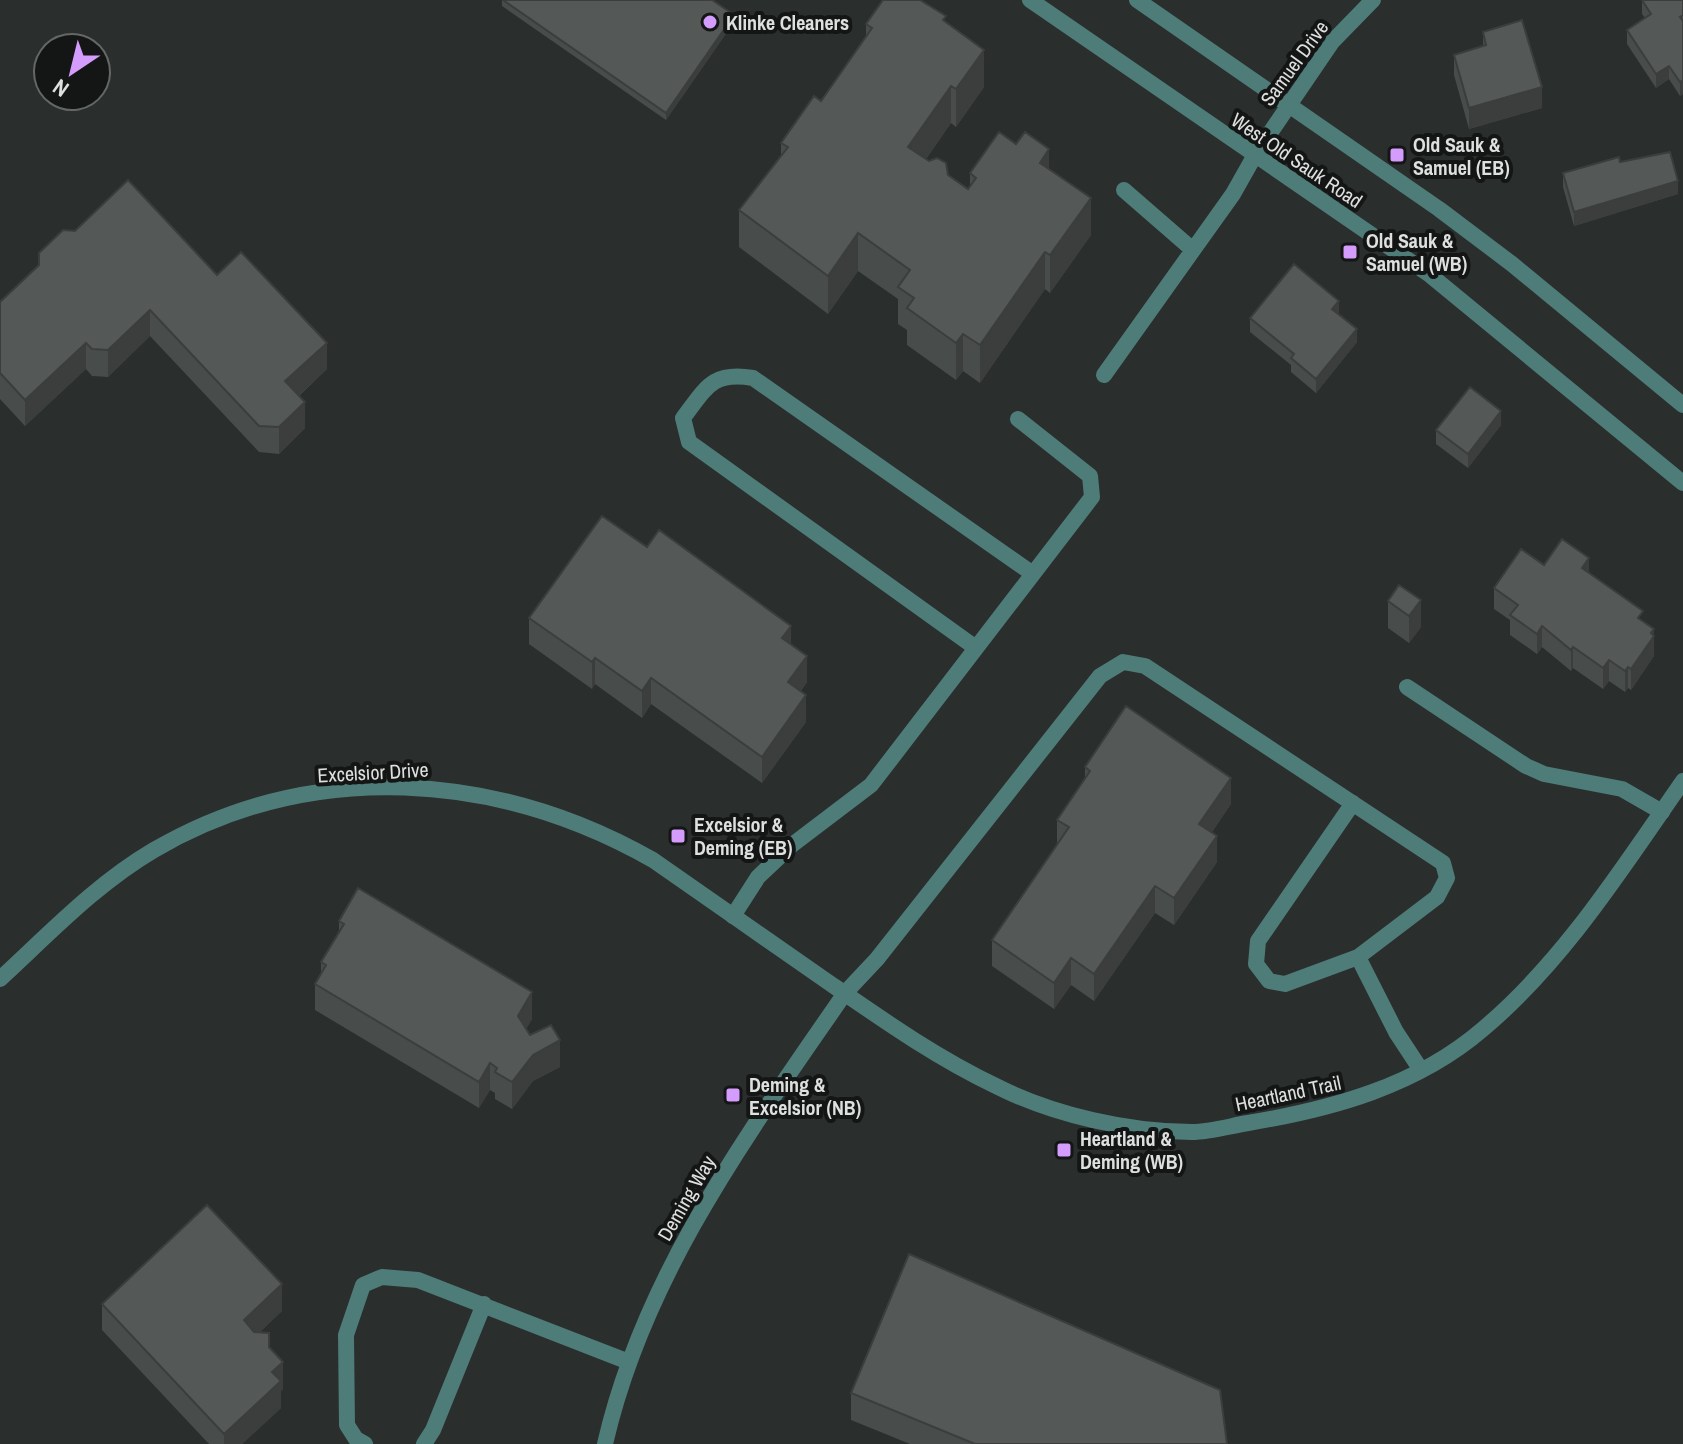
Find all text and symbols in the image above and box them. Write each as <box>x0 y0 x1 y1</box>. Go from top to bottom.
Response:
place label: Klinke Cleaners <box>726 9 849 36</box>
marker: Klinke Cleaners <box>701 13 719 31</box>
street label: Samuel Drive <box>1254 15 1334 111</box>
north arrow <box>32 32 112 112</box>
text: N <box>47 72 74 104</box>
street label: West Old Sauk Road <box>1226 106 1368 214</box>
place label: Old Sauk & Samuel (EB) <box>1413 131 1510 181</box>
marker: Old Sauk & Samuel (EB) <box>1388 146 1406 164</box>
place label: Old Sauk & Samuel (WB) <box>1366 227 1467 277</box>
marker: Old Sauk & Samuel (WB) <box>1341 243 1359 261</box>
street label: Excelsior Drive <box>317 756 429 788</box>
place label: Excelsior & Deming (EB) <box>694 811 792 861</box>
marker: Excelsior & Deming (EB) <box>669 827 687 845</box>
street label: Heartland Trail <box>1233 1069 1343 1117</box>
place label: Deming & Excelsior (NB) <box>749 1071 861 1121</box>
marker: Deming & Excelsior (NB) <box>724 1086 742 1104</box>
place label: Heartland & Deming (WB) <box>1080 1125 1183 1175</box>
marker: Heartland & Deming (WB) <box>1055 1141 1073 1159</box>
street label: Deming Way <box>651 1150 722 1246</box>

